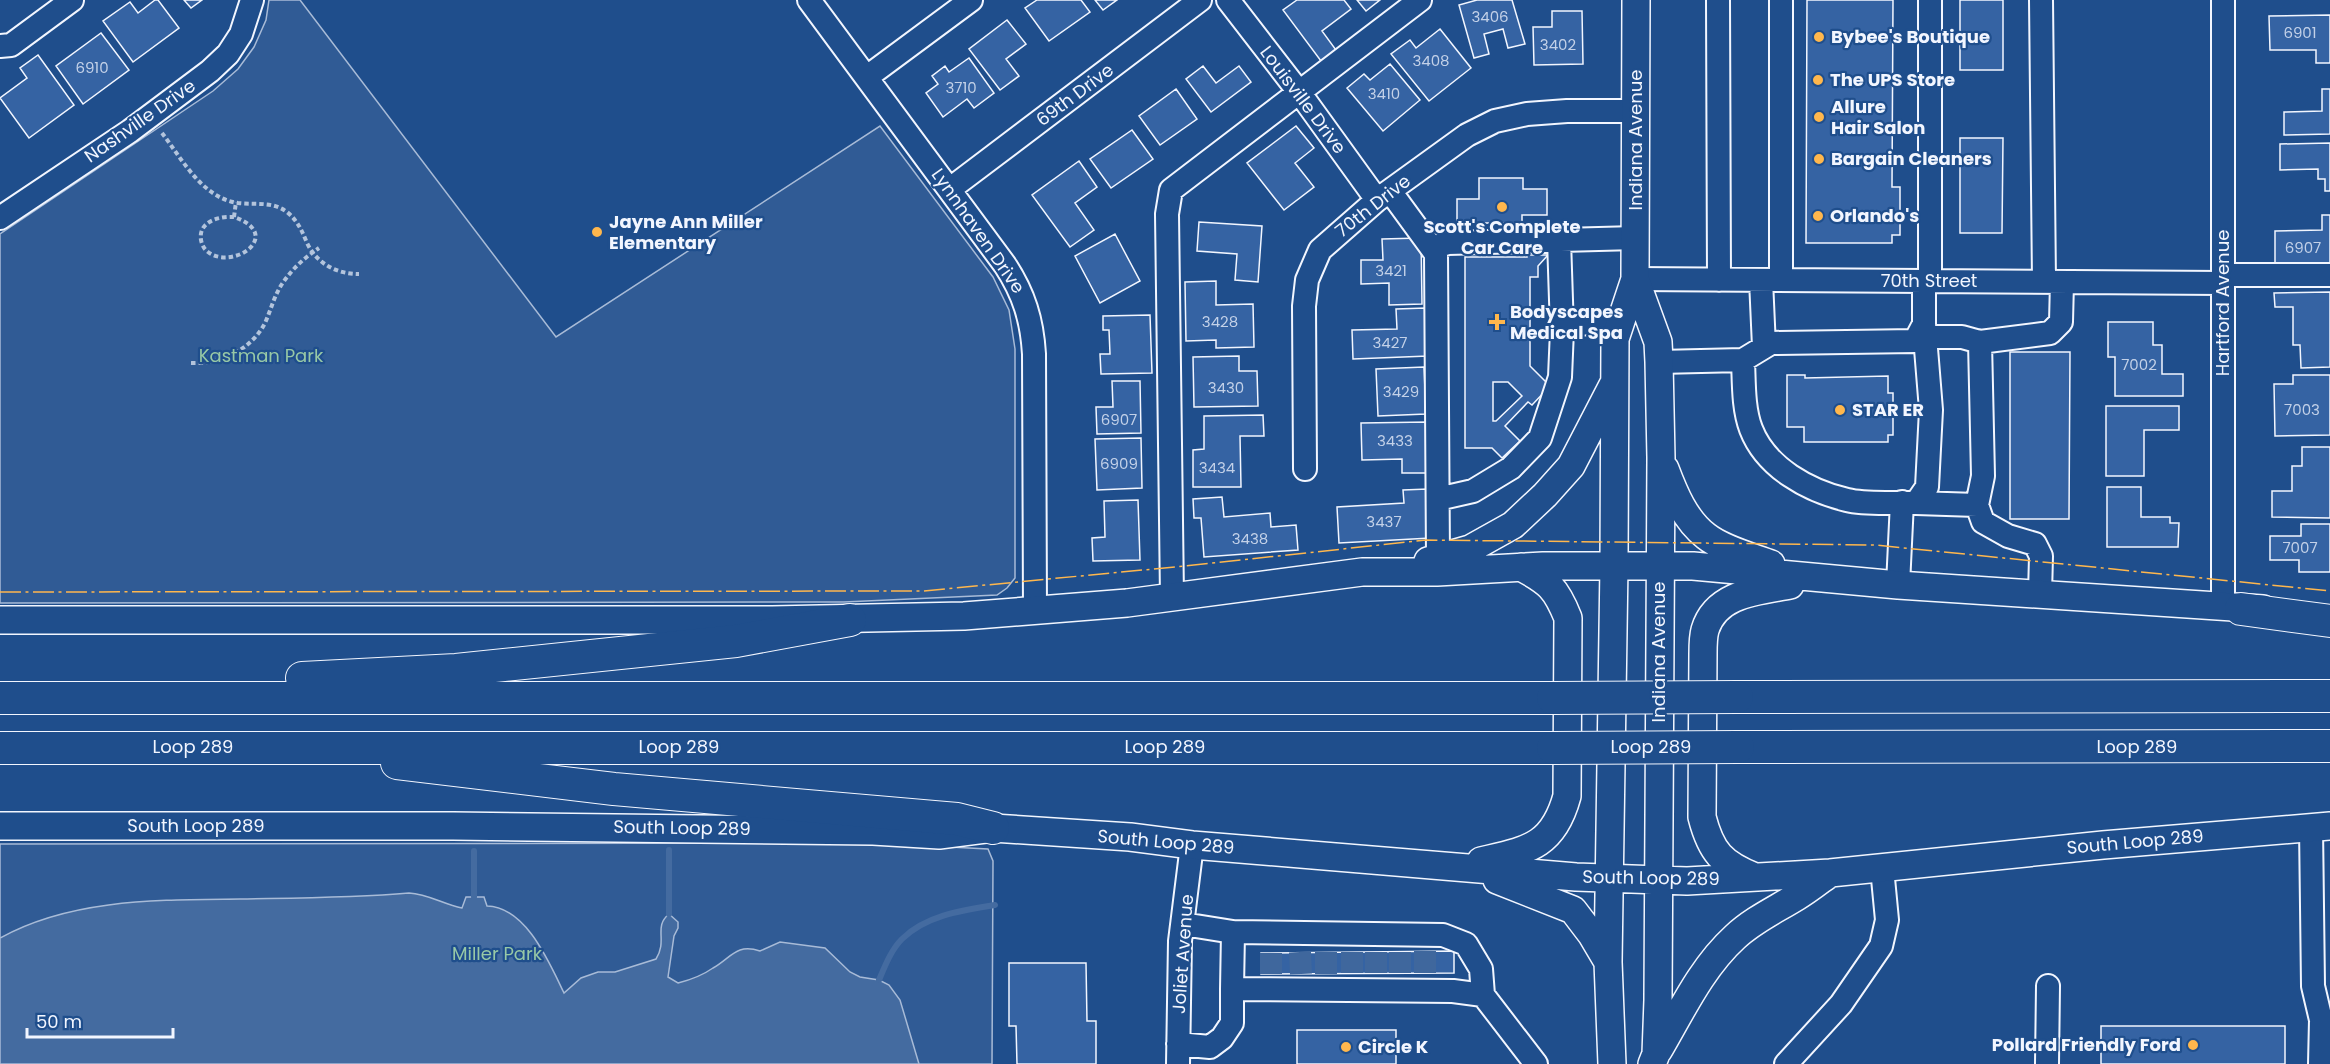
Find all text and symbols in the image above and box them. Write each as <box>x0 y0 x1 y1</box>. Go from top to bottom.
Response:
house number: 3406 <box>1471 6 1509 27</box>
house number: 6901 <box>2283 22 2317 43</box>
place label: Bybee's Boutique <box>1831 24 1990 49</box>
marker: Bybee's Boutique <box>1812 30 1826 44</box>
house number: 3402 <box>1540 34 1576 55</box>
street label: Louisville Drive <box>1255 41 1352 159</box>
house number: 3408 <box>1412 50 1450 71</box>
house number: 6910 <box>75 57 109 78</box>
street label: 69th Drive <box>1031 57 1118 132</box>
place label: The UPS Store <box>1830 67 1955 92</box>
street label: Indiana Avenue <box>1623 70 1648 210</box>
street label: Nashville Drive <box>79 73 200 168</box>
marker: The UPS Store <box>1811 73 1825 87</box>
house number: 3710 <box>945 77 977 98</box>
house number: 3410 <box>1368 83 1400 104</box>
place label: Allure Hair Salon <box>1831 94 1925 140</box>
marker: Allure Hair Salon <box>1812 110 1826 124</box>
place label: Bargain Cleaners <box>1831 146 1992 171</box>
marker: Bargain Cleaners <box>1812 152 1826 166</box>
street label: Lynnhaven Drive <box>926 163 1031 298</box>
street label: 70th Drive <box>1330 168 1416 243</box>
marker: Scott's Complete Car Care <box>1495 200 1509 214</box>
place label: Orlando's <box>1830 203 1919 228</box>
place label: Jayne Ann Miller Elementary <box>609 209 763 255</box>
marker: Orlando's <box>1811 209 1825 223</box>
place label: Scott's Complete Car Care <box>1423 214 1581 260</box>
marker: Jayne Ann Miller Elementary <box>590 225 604 239</box>
street label: Hartford Avenue <box>2210 230 2235 376</box>
house number: 6907 <box>2285 237 2321 258</box>
house number: 3421 <box>1375 260 1407 281</box>
street label: 70th Street <box>1881 268 1977 293</box>
place label: Bodyscapes Medical Spa <box>1510 299 1623 345</box>
house number: 3428 <box>1202 311 1238 332</box>
marker: Bodyscapes Medical Spa <box>1488 313 1506 331</box>
house number: 3427 <box>1372 332 1408 353</box>
park label: Kastman Park <box>199 343 324 368</box>
house number: 7002 <box>2121 354 2157 375</box>
house number: 3430 <box>1208 377 1244 398</box>
house number: 3429 <box>1383 381 1419 402</box>
place label: STAR ER <box>1852 397 1924 422</box>
house number: 7003 <box>2284 399 2320 420</box>
marker: STAR ER <box>1833 403 1847 417</box>
house number: 6907 <box>1101 409 1137 430</box>
house number: 3433 <box>1377 430 1413 451</box>
house number: 6909 <box>1100 453 1138 474</box>
house number: 3434 <box>1199 457 1235 478</box>
house number: 3437 <box>1366 511 1402 532</box>
house number: 3438 <box>1232 528 1268 549</box>
house number: 7007 <box>2282 537 2318 558</box>
street label: Indiana Avenue <box>1646 582 1671 722</box>
street label: Loop 289 <box>153 734 233 759</box>
street label: Loop 289 <box>639 734 719 759</box>
street label: Loop 289 <box>1125 734 1205 759</box>
street label: Loop 289 <box>1611 734 1691 759</box>
street label: Loop 289 <box>2097 734 2177 759</box>
street label: South Loop 289 <box>127 813 265 838</box>
street label: South Loop 289 <box>613 814 751 841</box>
street label: South Loop 289 <box>1097 823 1236 860</box>
street label: South Loop 289 <box>2065 823 2204 860</box>
street label: South Loop 289 <box>1582 864 1720 891</box>
street label: Joliet Avenue <box>1166 893 1199 1015</box>
park label: Miller Park <box>452 941 543 966</box>
scale bar <box>27 1001 172 1039</box>
text: 50 m <box>36 1009 82 1034</box>
place label: Pollard Friendly Ford <box>1992 1032 2181 1057</box>
place label: Circle K <box>1358 1034 1429 1059</box>
marker: Pollard Friendly Ford <box>2186 1038 2200 1052</box>
marker: Circle K <box>1339 1040 1353 1054</box>

